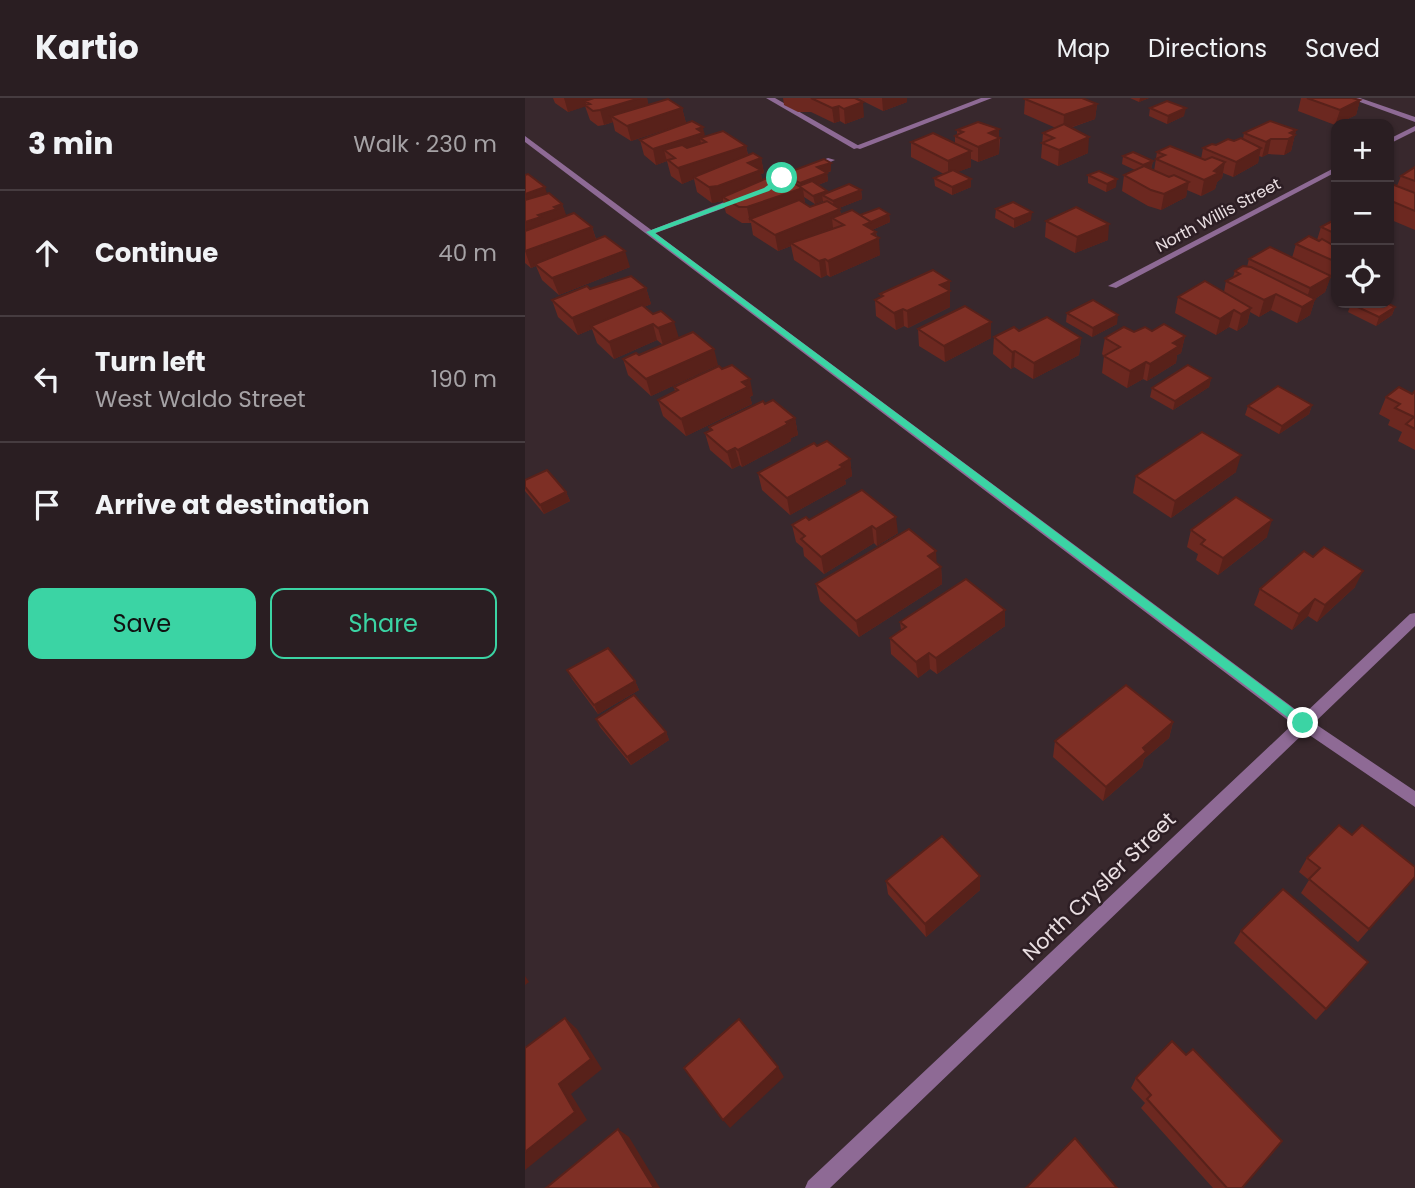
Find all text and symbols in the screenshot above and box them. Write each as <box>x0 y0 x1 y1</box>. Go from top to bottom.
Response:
text: Kartio <box>35 24 139 71</box>
text: Map <box>1057 32 1110 65</box>
text: Directions <box>1148 32 1267 65</box>
text: Saved <box>1305 32 1380 65</box>
map controls <box>1331 119 1394 308</box>
button: + <box>1331 119 1394 182</box>
text: 3 min <box>28 122 113 165</box>
text: Walk · 230 m <box>353 128 497 160</box>
route start <box>766 162 797 193</box>
street label: North Willis Street <box>1151 172 1285 258</box>
button: − <box>1331 182 1394 245</box>
icon: ahead <box>28 234 66 272</box>
text: Continue <box>95 235 218 271</box>
text: 40 m <box>438 237 497 269</box>
button: locate <box>1331 245 1394 308</box>
text: Turn left <box>95 344 206 380</box>
icon: left <box>28 360 66 398</box>
text: 190 m <box>431 363 497 395</box>
text: West Waldo Street <box>95 383 306 415</box>
icon: arrive <box>28 486 66 524</box>
text: Arrive at destination <box>95 487 370 523</box>
button: Save <box>28 588 256 659</box>
button: Share <box>270 588 497 659</box>
route end <box>1287 707 1318 738</box>
street label: North Crysler Street <box>1016 805 1182 967</box>

